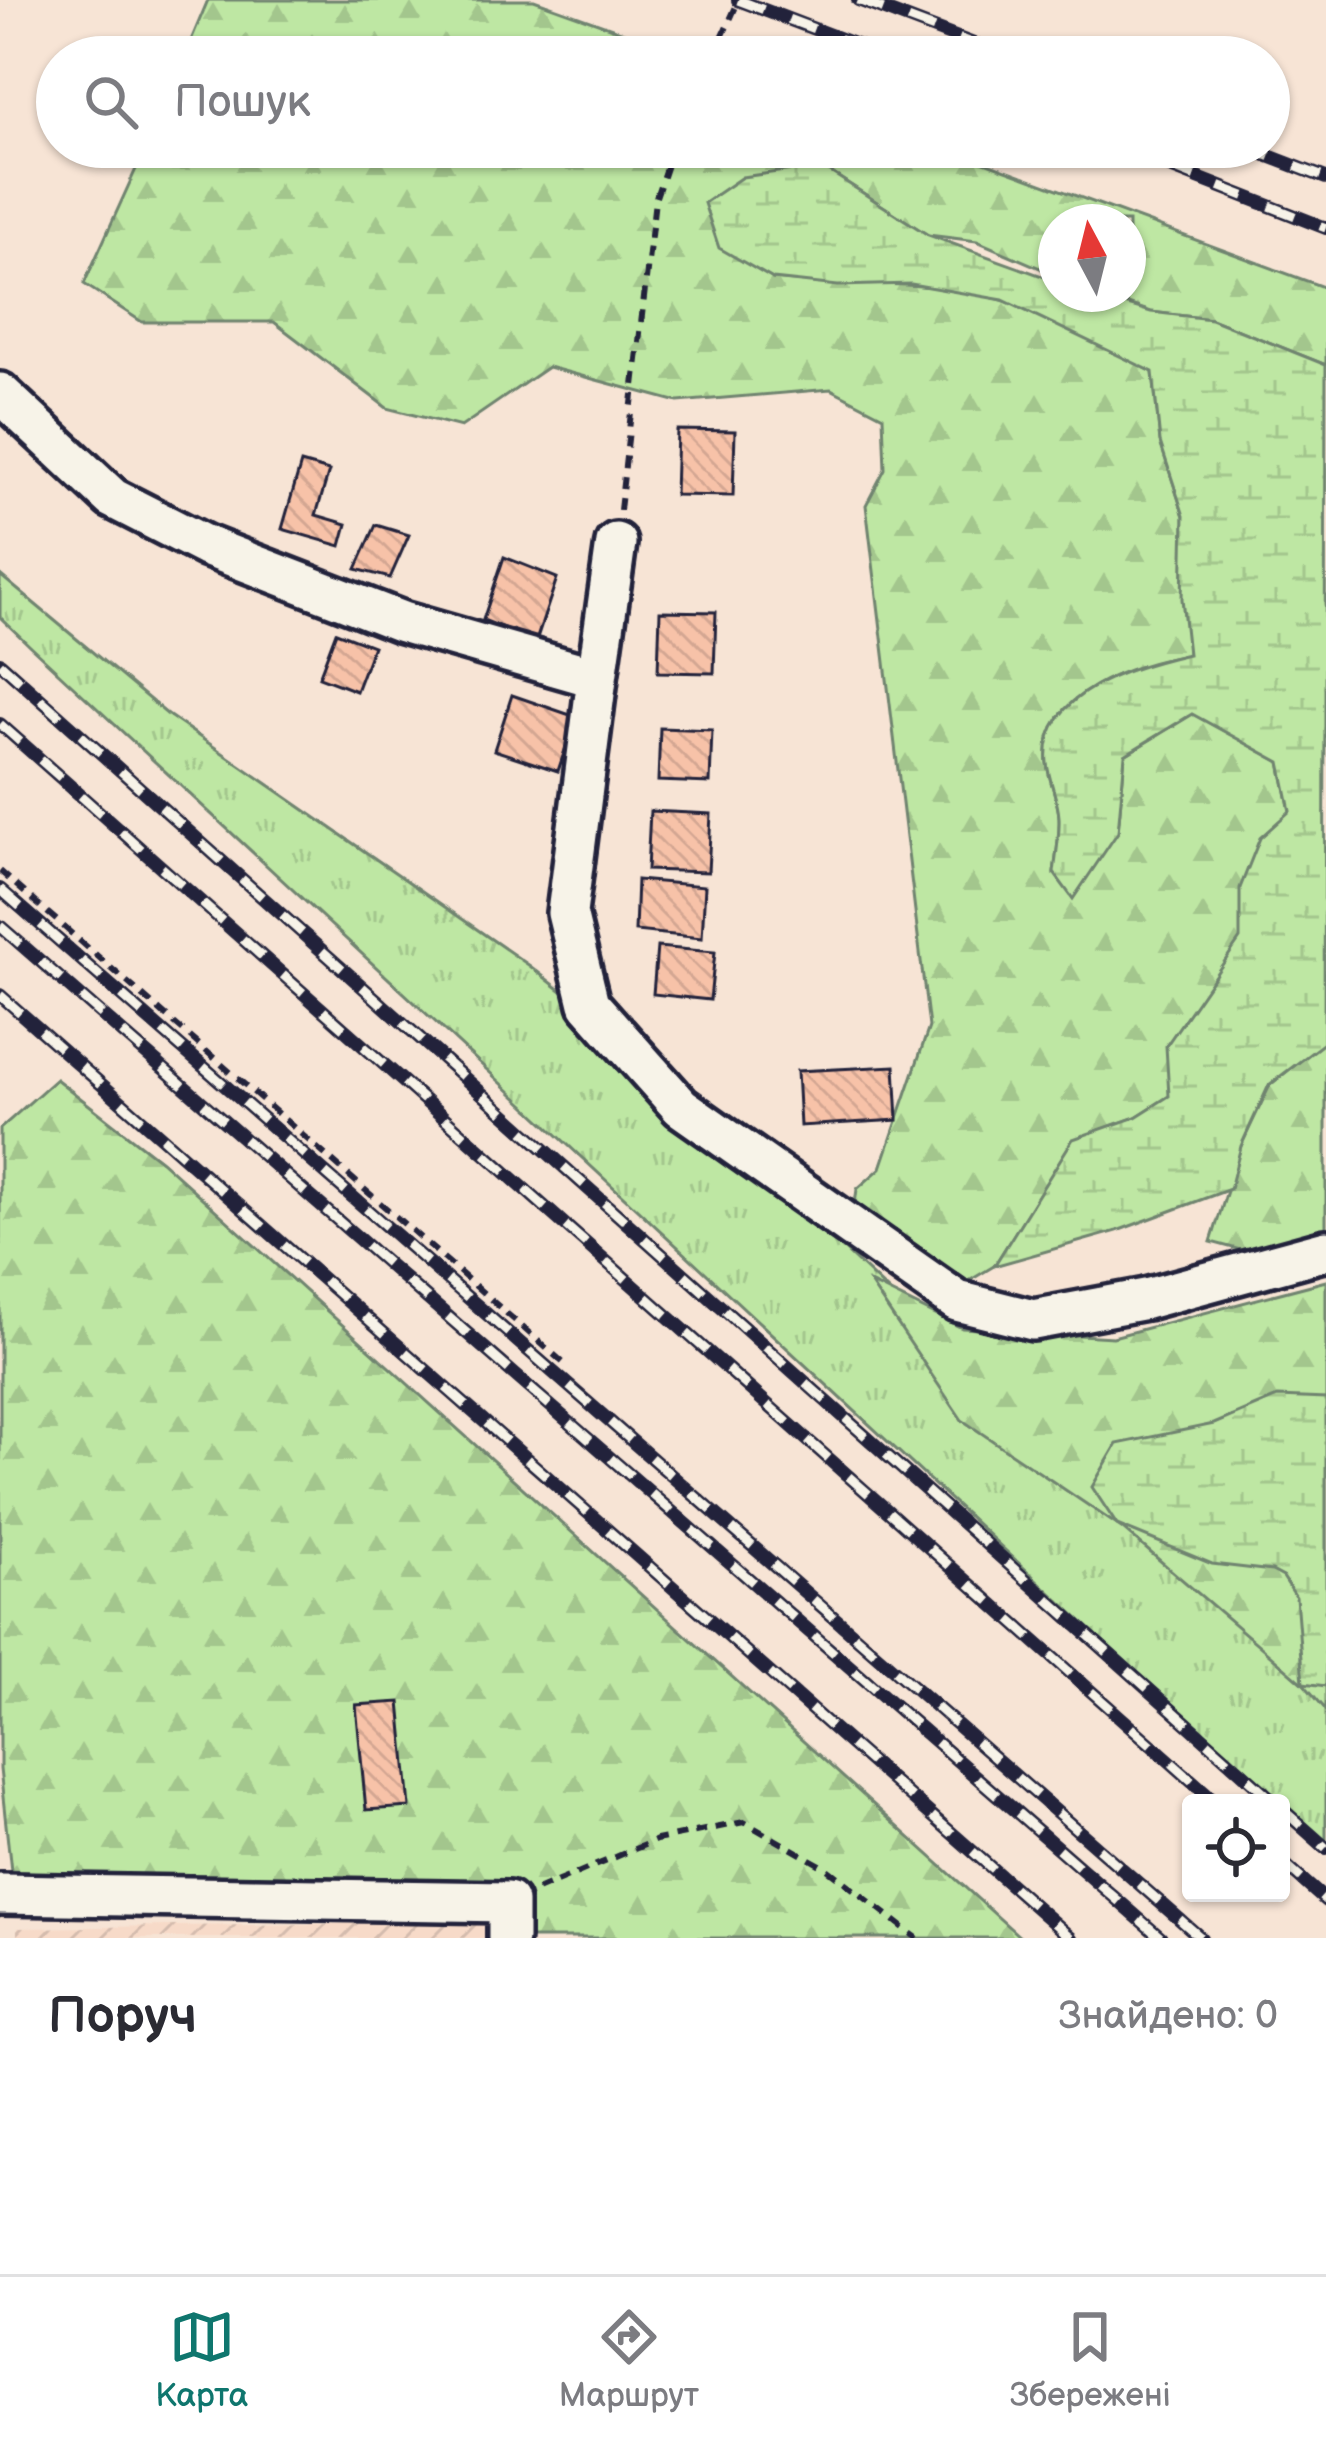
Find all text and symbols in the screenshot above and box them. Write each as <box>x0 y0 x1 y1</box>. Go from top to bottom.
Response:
search box <box>36 36 1290 168</box>
icon: search <box>78 69 144 135</box>
text: Пошук <box>174 75 311 130</box>
north arrow <box>1038 204 1146 312</box>
map controls <box>1182 1794 1290 1902</box>
button: locate <box>1182 1794 1290 1902</box>
text: Поруч <box>48 1986 197 2047</box>
text: Знайдено: 0 <box>1059 1993 1278 2040</box>
tab: Карта <box>155 2304 248 2416</box>
tab: Маршрут <box>559 2304 699 2416</box>
tab: Збережені <box>1010 2304 1171 2416</box>

